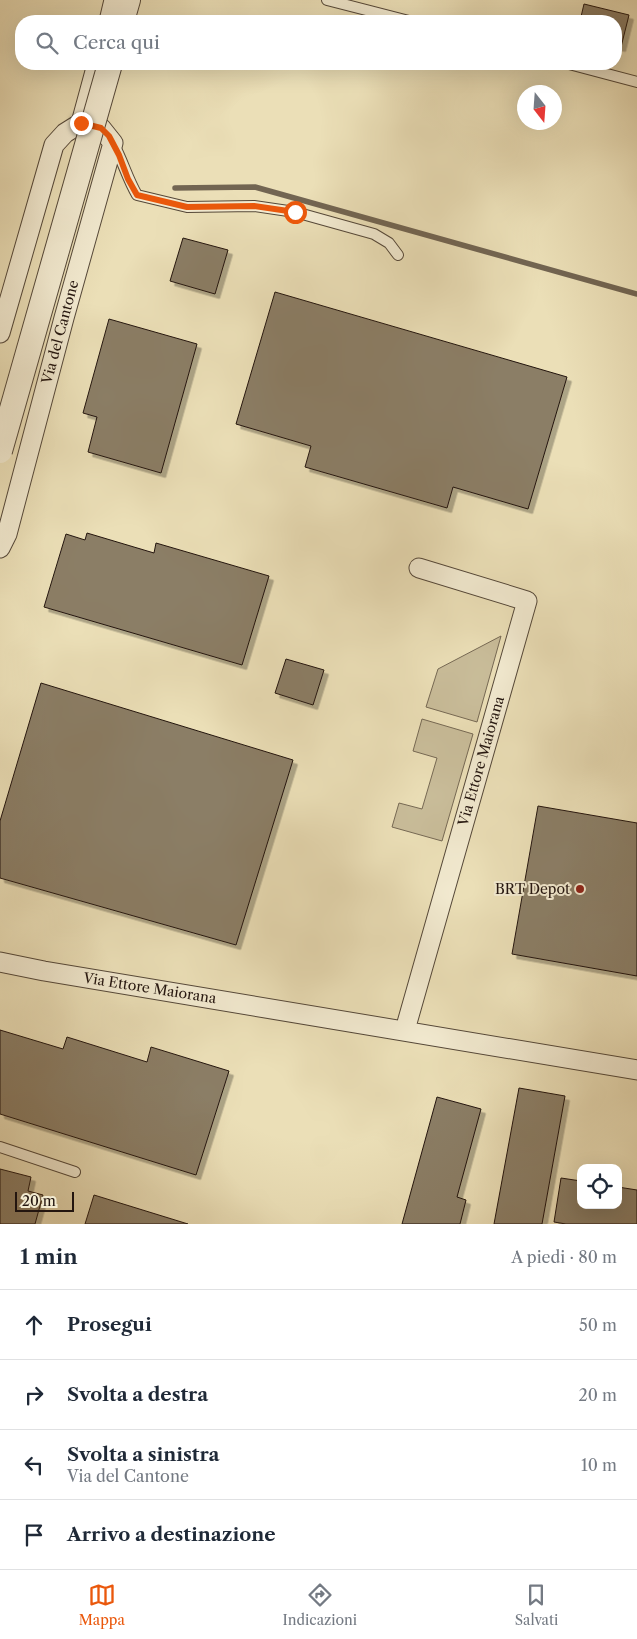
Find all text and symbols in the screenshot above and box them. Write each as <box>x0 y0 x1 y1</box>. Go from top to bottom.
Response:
search box <box>15 15 622 70</box>
icon: search <box>33 29 61 57</box>
text: Cerca qui <box>73 31 160 54</box>
north arrow <box>517 85 562 130</box>
route end <box>70 112 93 135</box>
route start <box>284 201 307 224</box>
street label: Via del Cantone <box>37 278 83 387</box>
street label: Via Ettore Maiorana <box>454 693 508 829</box>
place label: BRT Depot <box>495 880 570 898</box>
marker: BRT Depot <box>574 883 586 895</box>
street label: Via Ettore Maiorana <box>81 968 218 1007</box>
map controls <box>577 1164 622 1209</box>
button: locate <box>577 1164 622 1209</box>
scale bar <box>15 1189 74 1212</box>
text: 20 m <box>22 1192 56 1210</box>
text: 1 min <box>20 1244 78 1269</box>
text: A piedi · 80 m <box>511 1247 617 1267</box>
icon: ahead <box>20 1311 48 1339</box>
text: Prosegui <box>67 1313 152 1336</box>
text: 50 m <box>579 1315 617 1335</box>
icon: right <box>20 1381 48 1409</box>
text: Svolta a destra <box>67 1383 208 1406</box>
text: 20 m <box>578 1385 617 1405</box>
text: Svolta a sinistra <box>67 1443 220 1466</box>
icon: left <box>20 1451 48 1479</box>
text: 10 m <box>581 1455 617 1475</box>
text: Via del Cantone <box>67 1466 189 1486</box>
icon: arrive <box>20 1521 48 1549</box>
text: Arrivo a destinazione <box>67 1523 276 1546</box>
tab: Mappa <box>79 1581 125 1629</box>
tab: Indicazioni <box>282 1581 357 1629</box>
tab: Salvati <box>515 1581 558 1629</box>

